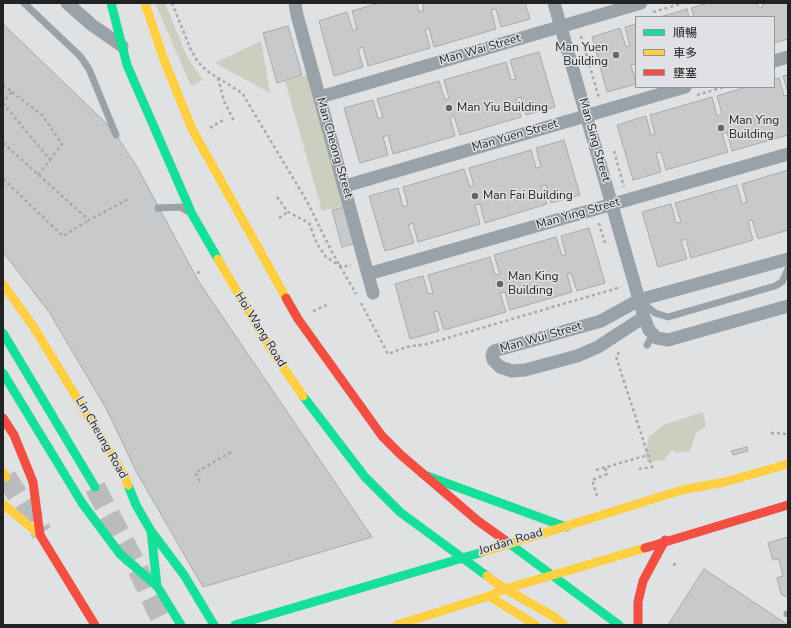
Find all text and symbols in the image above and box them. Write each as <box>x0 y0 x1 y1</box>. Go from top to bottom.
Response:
legend <box>635 16 775 88</box>
text: 順暢 <box>673 25 697 41</box>
street label: Man Wai Street <box>438 32 522 68</box>
place label: Man Yuen Building <box>555 41 608 69</box>
text: 車多 <box>673 45 697 61</box>
marker: Man Yuen Building <box>611 50 621 60</box>
text: 壅塞 <box>673 65 697 81</box>
street label: Man Cheong Street <box>313 96 355 200</box>
street label: Man Sing Street <box>575 97 613 183</box>
place label: Man Yiu Building <box>457 101 548 115</box>
marker: Man Yiu Building <box>444 103 454 113</box>
place label: Man Ying Building <box>729 114 779 142</box>
street label: Man Yuen Street <box>470 117 560 155</box>
marker: Man Ying Building <box>716 123 726 133</box>
place label: Man Fai Building <box>483 189 573 203</box>
marker: Man Fai Building <box>470 191 480 201</box>
street label: Man Ying Street <box>535 195 621 233</box>
place label: Man King Building <box>508 270 559 298</box>
marker: Man King Building <box>495 279 505 289</box>
street label: Hoi Wang Road <box>231 290 289 370</box>
street label: Man Wui Street <box>498 319 584 357</box>
street label: Lin Cheung Road <box>72 395 130 481</box>
street label: Jordan Road <box>477 525 545 559</box>

